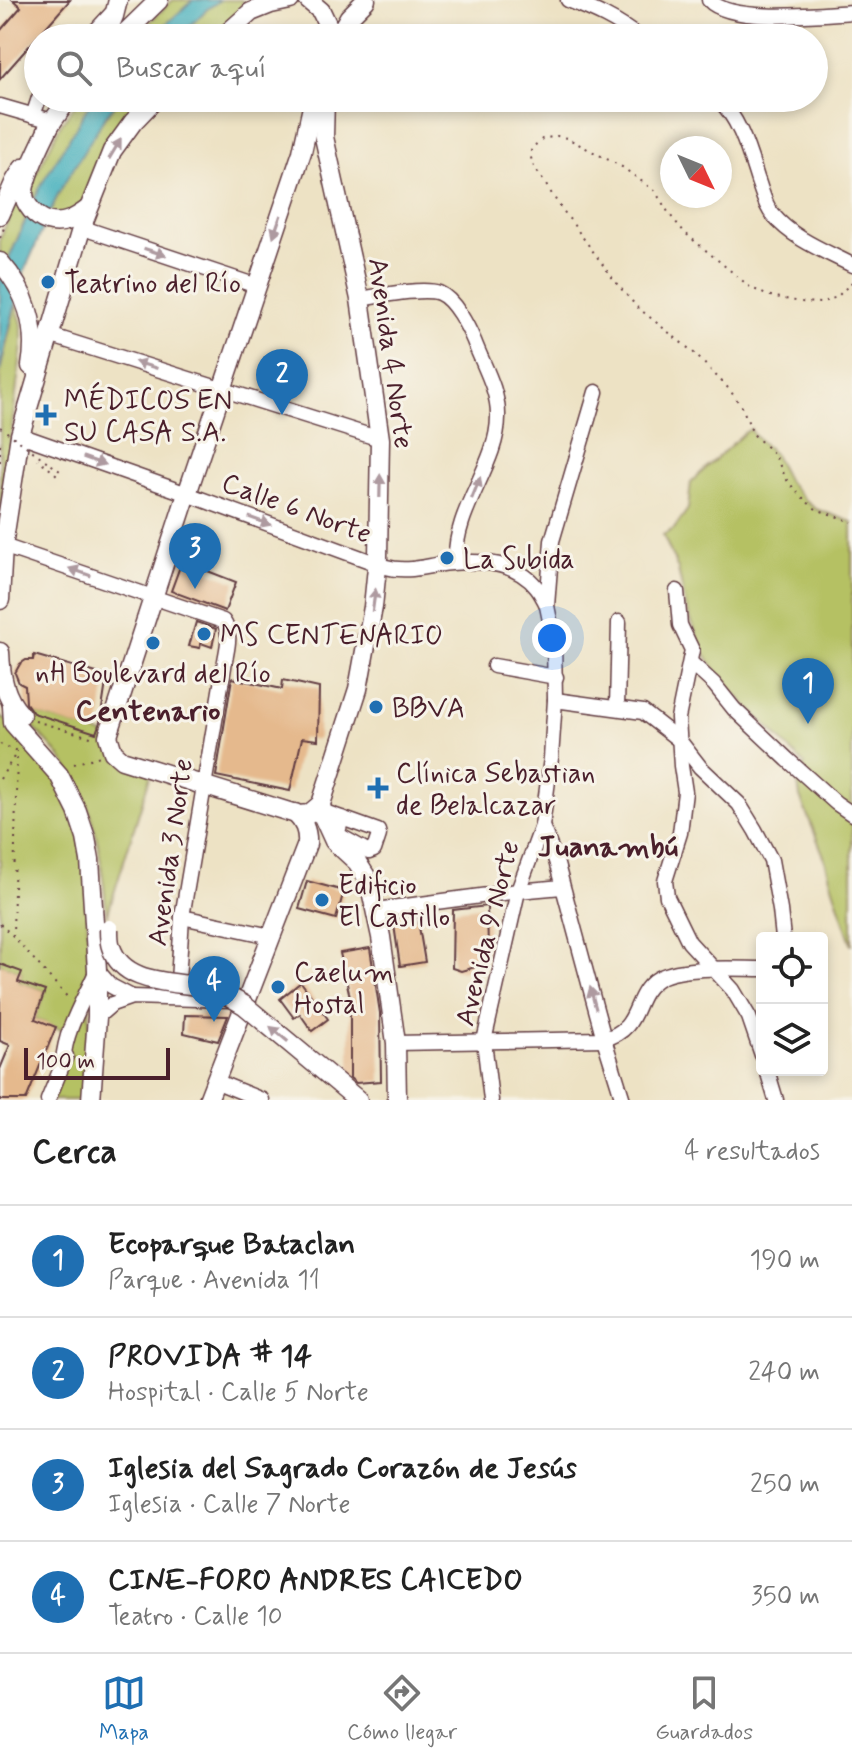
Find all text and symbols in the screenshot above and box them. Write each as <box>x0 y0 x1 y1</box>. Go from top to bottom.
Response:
search box <box>24 24 828 112</box>
icon: search <box>52 46 96 90</box>
text: Buscar aquí <box>116 49 267 88</box>
north arrow <box>660 136 732 208</box>
one-way arrow <box>108 138 122 160</box>
one-way arrow <box>271 214 283 238</box>
one-way arrow <box>143 247 167 259</box>
street label: Avenida 4 Norte <box>358 255 421 451</box>
place label: Teatrino del Río <box>64 266 241 303</box>
marker: Teatrino del Río <box>39 273 57 291</box>
pin: 2 <box>256 349 308 415</box>
one-way arrow <box>133 358 157 371</box>
place label: MÉDICOS EN SU CASA S.A. <box>64 381 232 452</box>
marker: MÉDICOS EN SU CASA S.A. <box>35 404 57 426</box>
one-way arrow <box>82 455 106 468</box>
street label: Calle 6 Norte <box>216 465 376 554</box>
one-way arrow <box>373 473 386 498</box>
one-way arrow <box>469 476 482 500</box>
one-way arrow <box>248 515 272 528</box>
pin: 3 <box>169 523 221 589</box>
place label: La Subida <box>463 542 575 579</box>
marker: La Subida <box>438 549 456 567</box>
one-way arrow <box>68 566 92 578</box>
one-way arrow <box>368 587 381 612</box>
place label: MS CENTENARIO <box>220 618 443 655</box>
your location <box>532 618 572 658</box>
marker: MS CENTENARIO <box>195 625 213 643</box>
marker: nH Boulevard del Río <box>144 634 162 652</box>
place label: nH Boulevard del Río <box>35 656 271 693</box>
pin: 1 <box>782 658 834 724</box>
place label: BBVA <box>392 691 465 728</box>
district label: Centenario <box>76 692 220 731</box>
marker: BBVA <box>367 698 385 716</box>
street label: Avenida 3 Norte <box>140 756 203 948</box>
place label: Clínica Sebastian de Belalcazar <box>396 756 595 825</box>
marker: Clínica Sebastian de Belalcazar <box>367 777 389 799</box>
district label: Juanambú <box>538 828 679 867</box>
street label: Avenida 9 Norte <box>447 837 529 1030</box>
place label: Edificio El Castillo <box>338 868 450 937</box>
marker: Edificio El Castillo <box>313 891 331 909</box>
map controls <box>756 932 828 1076</box>
button: locate <box>756 932 828 1004</box>
place label: Caelum Hostal <box>294 955 394 1024</box>
pin: 4 <box>188 956 240 1022</box>
marker: Caelum Hostal <box>269 978 287 996</box>
one-way arrow <box>586 986 598 1011</box>
button: layers <box>756 1004 828 1076</box>
one-way arrow <box>269 1026 289 1043</box>
scale bar <box>24 1044 170 1080</box>
text: 100 m <box>36 1048 95 1076</box>
text: Cerca <box>32 1130 117 1175</box>
text: 4 resultados <box>684 1135 820 1169</box>
text: Ecoparque Bataclan <box>108 1225 355 1264</box>
text: 1 <box>52 1244 64 1278</box>
text: 190 m <box>750 1244 820 1278</box>
text: Parque · Avenida 11 <box>108 1264 320 1298</box>
text: PROVIDA # 14 <box>108 1337 312 1376</box>
text: 2 <box>52 1356 64 1390</box>
text: 240 m <box>748 1356 820 1390</box>
text: Hospital · Calle 5 Norte <box>108 1376 369 1410</box>
text: Iglesia del Sagrado Corazón de Jesús <box>108 1449 577 1488</box>
text: 3 <box>52 1468 64 1502</box>
text: 250 m <box>750 1468 820 1502</box>
text: Iglesia · Calle 7 Norte <box>108 1488 351 1522</box>
text: CINE-FORO ANDRES CAICEDO <box>108 1561 523 1600</box>
text: 4 <box>50 1580 66 1614</box>
text: 350 m <box>751 1580 820 1614</box>
text: Teatro · Calle 10 <box>108 1600 283 1634</box>
tab: Mapa <box>99 1671 149 1747</box>
tab: Cómo llegar <box>347 1671 457 1747</box>
tab: Guardados <box>655 1671 753 1747</box>

